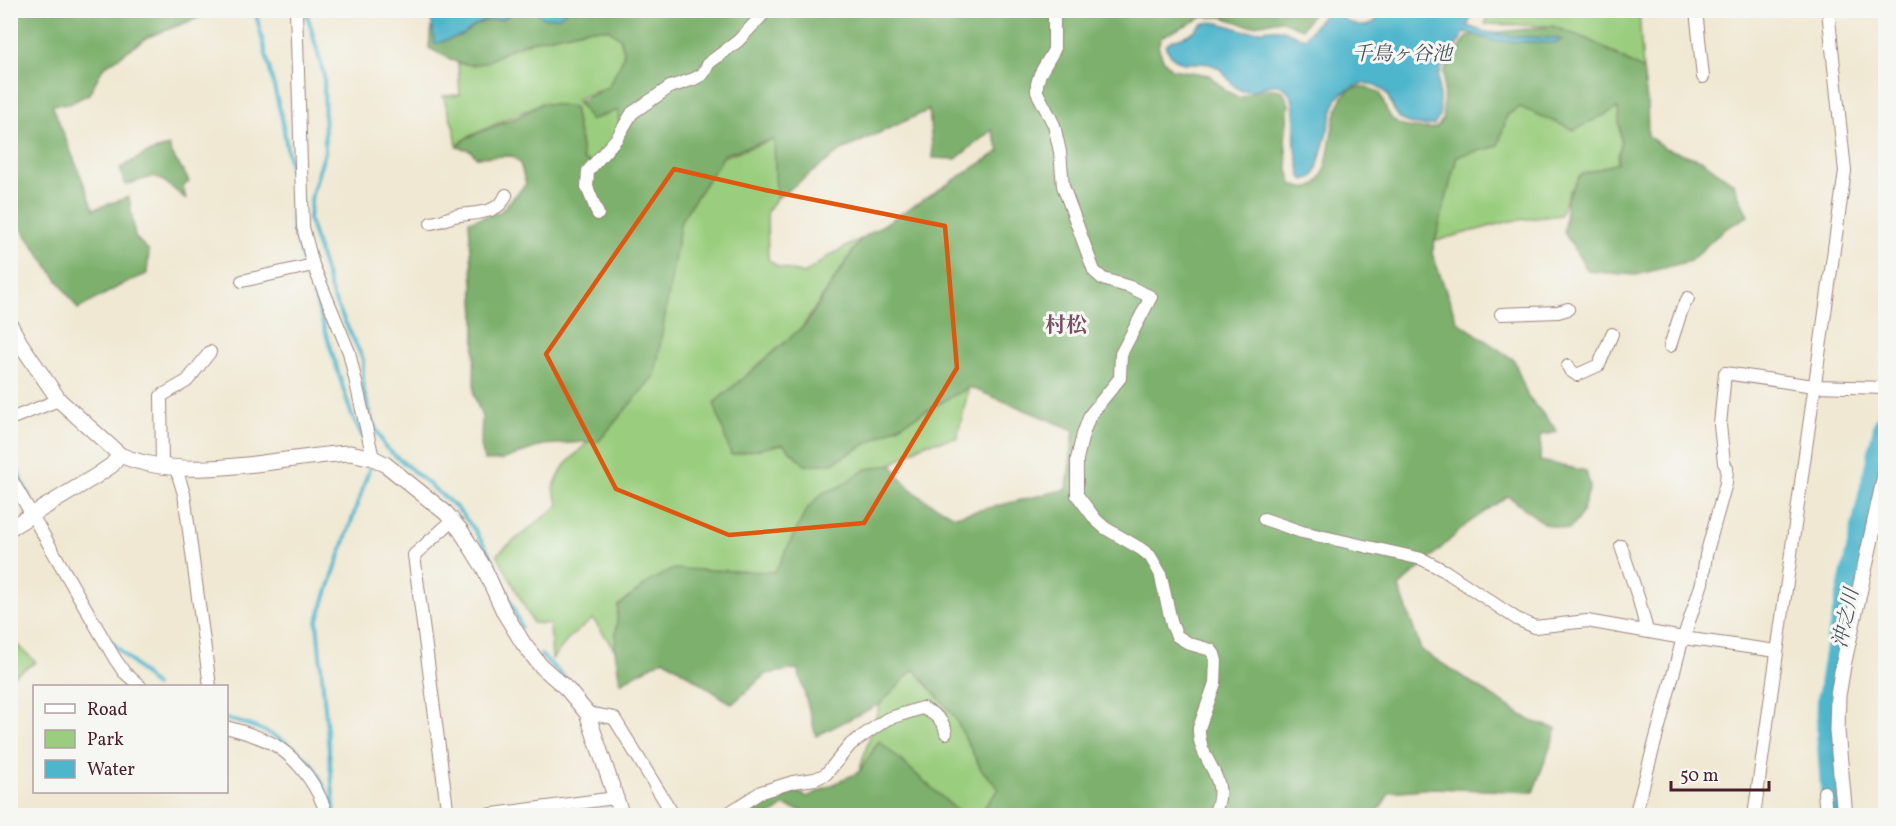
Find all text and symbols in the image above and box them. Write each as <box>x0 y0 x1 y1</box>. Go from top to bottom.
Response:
water label: 千鳥ヶ谷池 <box>1352 41 1454 69</box>
district label: 村松 <box>1045 312 1087 341</box>
water label: 沖之川 <box>1827 584 1867 651</box>
legend <box>33 685 228 793</box>
text: Road <box>87 698 128 723</box>
text: Park <box>87 728 124 753</box>
scale bar <box>1671 754 1768 792</box>
text: Water <box>87 758 135 783</box>
text: 50 m <box>1680 764 1719 789</box>

